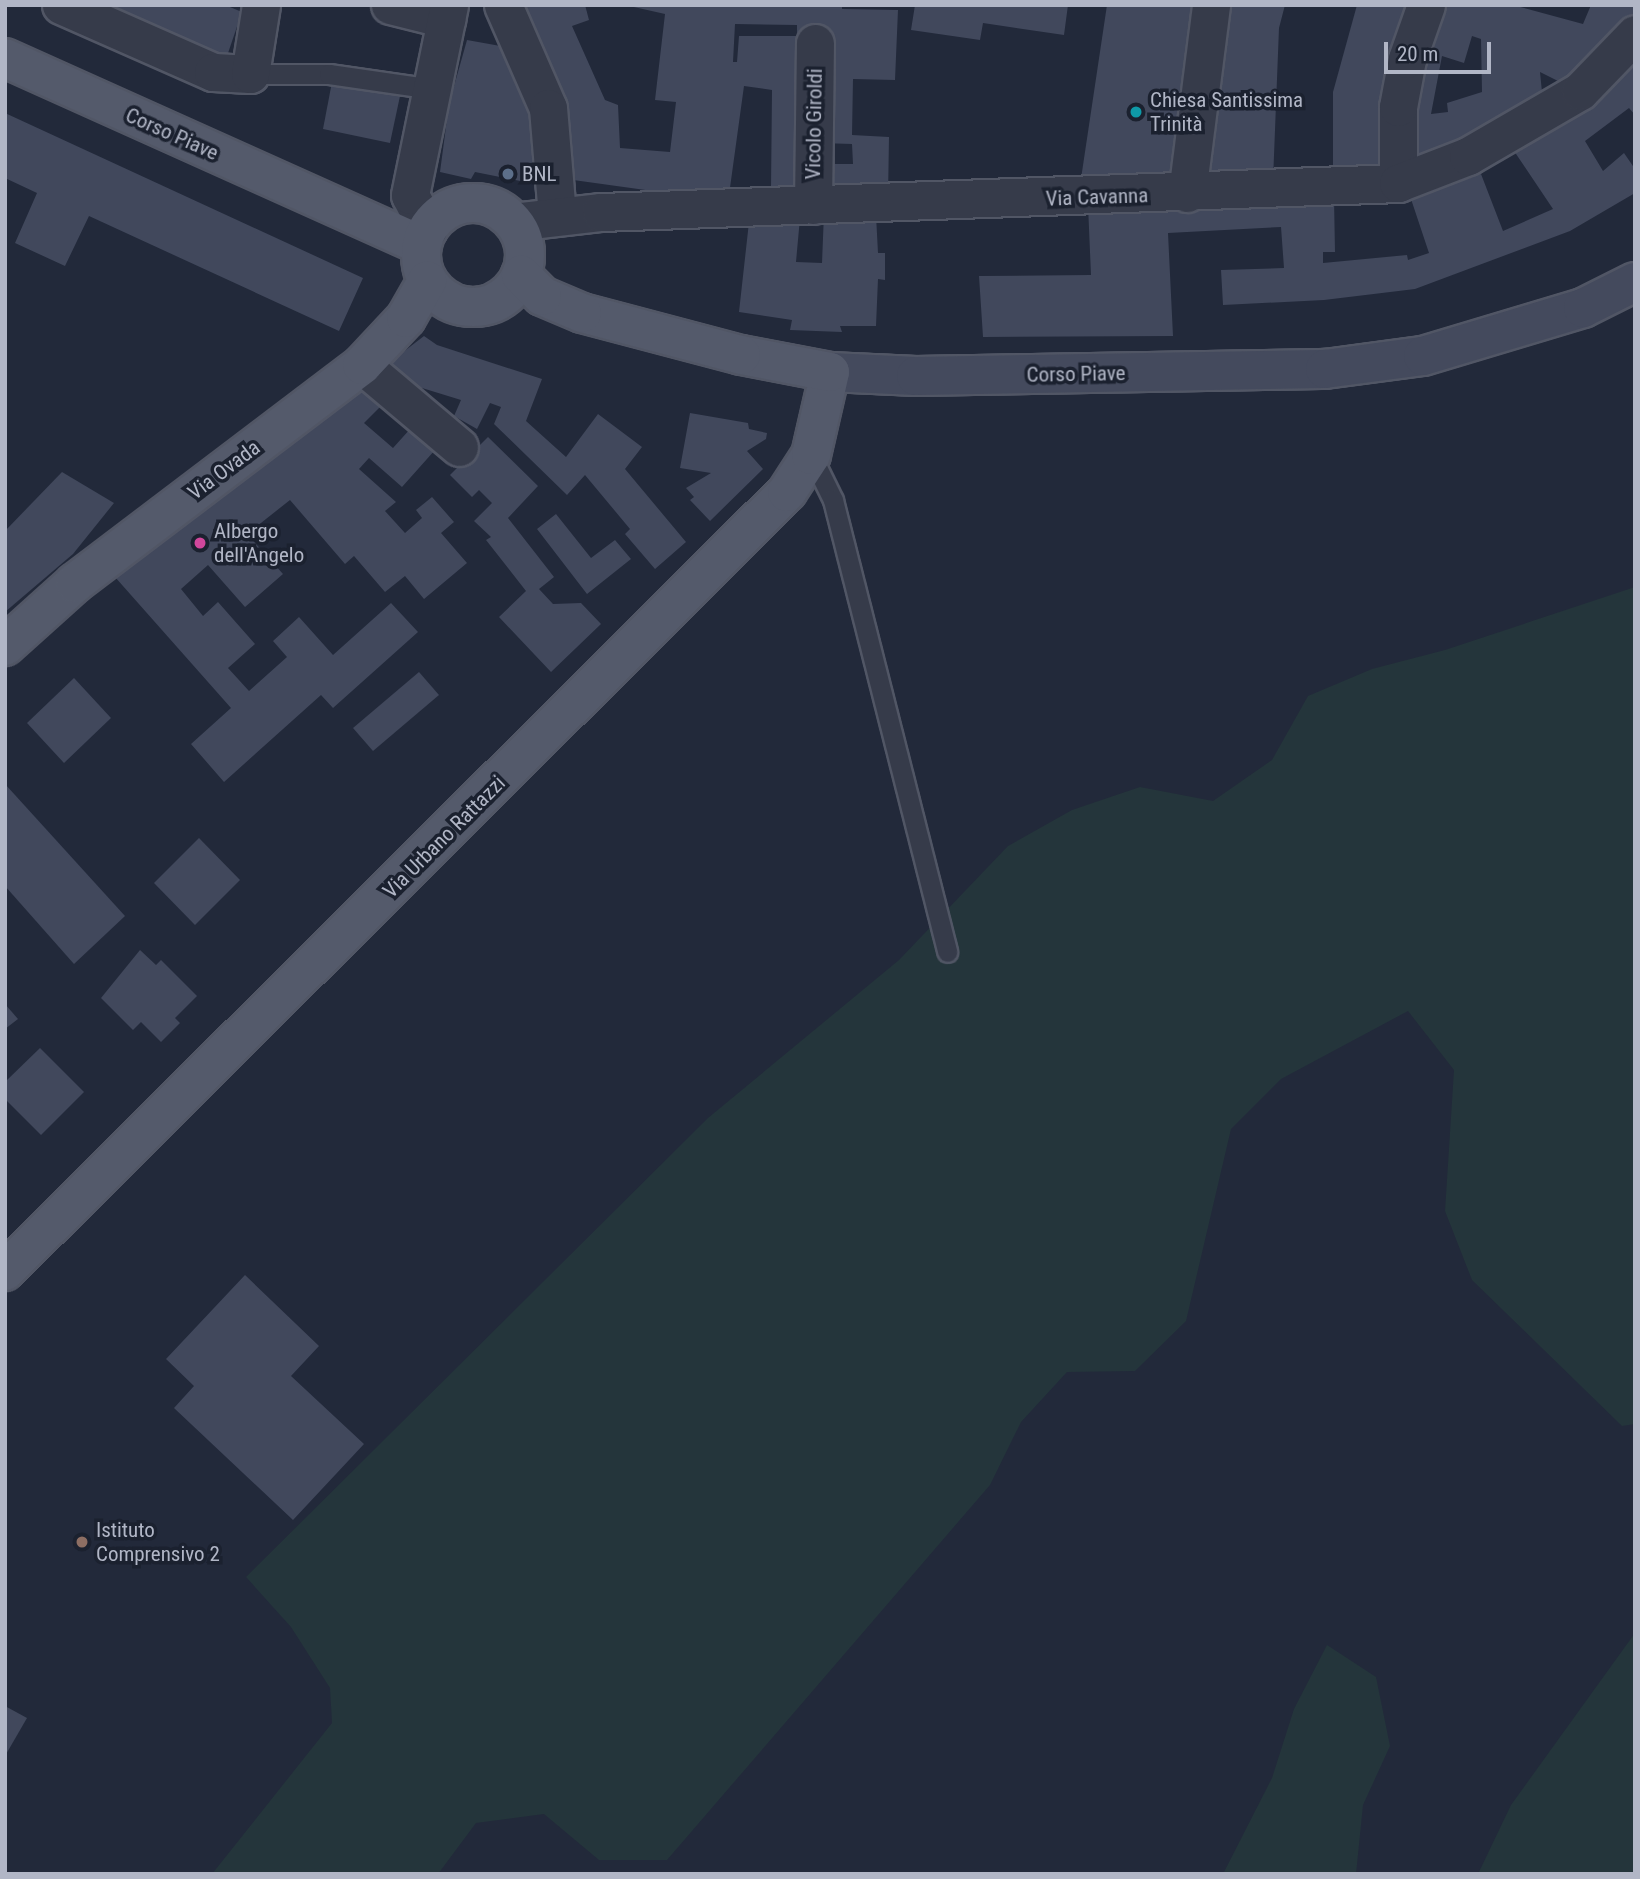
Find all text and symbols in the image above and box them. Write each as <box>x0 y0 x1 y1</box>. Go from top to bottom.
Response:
scale bar <box>1388 28 1495 72</box>
text: 20 m <box>1397 42 1438 66</box>
street label: Vicolo Giroldi <box>800 68 828 180</box>
place label: Chiesa Santissima Trinità <box>1150 87 1303 137</box>
street label: Corso Piave <box>122 102 222 166</box>
marker: Chiesa Santissima Trinità <box>1128 104 1144 120</box>
place label: BNL <box>522 161 556 187</box>
marker: BNL <box>500 166 516 182</box>
street label: Via Cavanna <box>1045 183 1149 211</box>
street label: Corso Piave <box>1026 361 1126 387</box>
street label: Via Ovada <box>183 435 265 505</box>
place label: Albergo dell'Angelo <box>214 518 304 568</box>
marker: Albergo dell'Angelo <box>192 535 208 551</box>
street label: Via Urbano Rattazzi <box>378 771 510 903</box>
place label: Istituto Comprensivo 2 <box>96 1517 220 1567</box>
marker: Istituto Comprensivo 2 <box>74 1534 90 1550</box>

